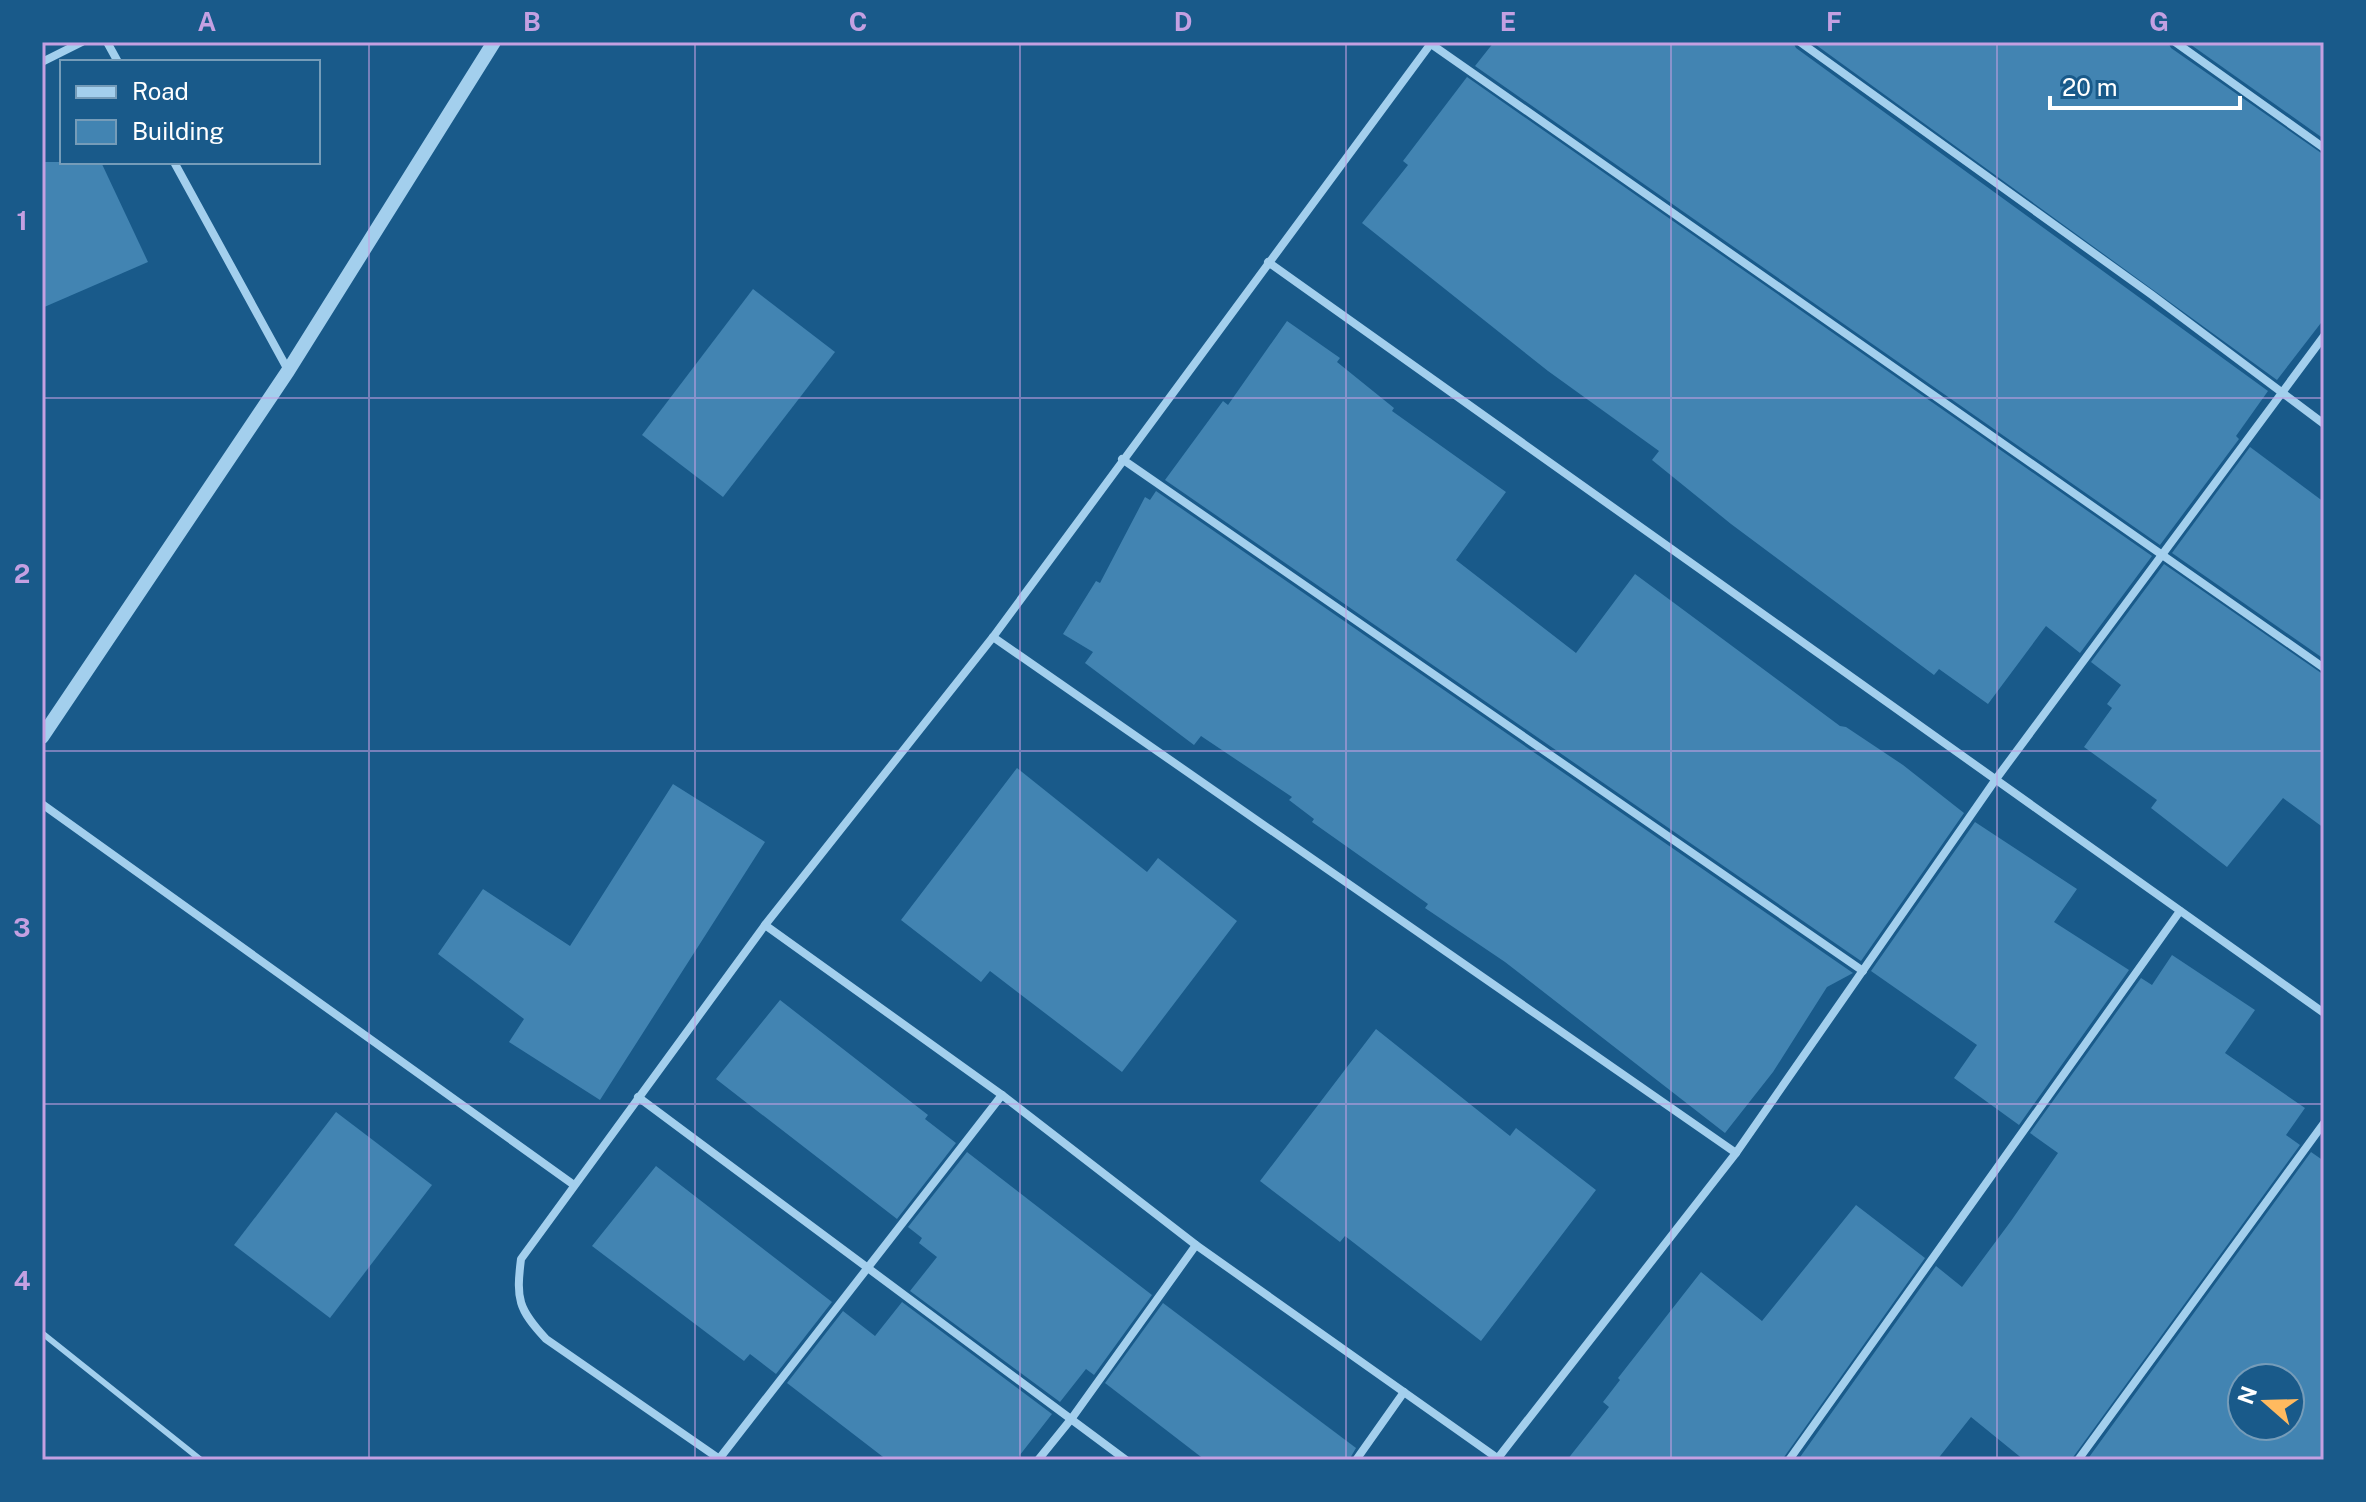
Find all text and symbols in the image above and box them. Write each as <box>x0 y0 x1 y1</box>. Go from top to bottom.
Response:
text: A <box>198 6 217 37</box>
text: B <box>523 6 541 37</box>
text: C <box>849 6 867 37</box>
text: D <box>1174 6 1192 37</box>
text: E <box>1500 6 1516 37</box>
text: F <box>1826 6 1842 37</box>
text: G <box>2149 6 2169 37</box>
legend <box>60 60 320 164</box>
scale bar <box>2050 60 2240 110</box>
text: 20 m <box>2062 73 2118 101</box>
text: Road <box>132 77 189 105</box>
text: Building <box>132 117 224 145</box>
text: 1 <box>16 205 28 236</box>
text: 2 <box>14 558 30 589</box>
text: 3 <box>13 912 31 943</box>
text: 4 <box>13 1265 31 1296</box>
north arrow <box>2226 1362 2306 1442</box>
text: N <box>2232 1383 2262 1408</box>

